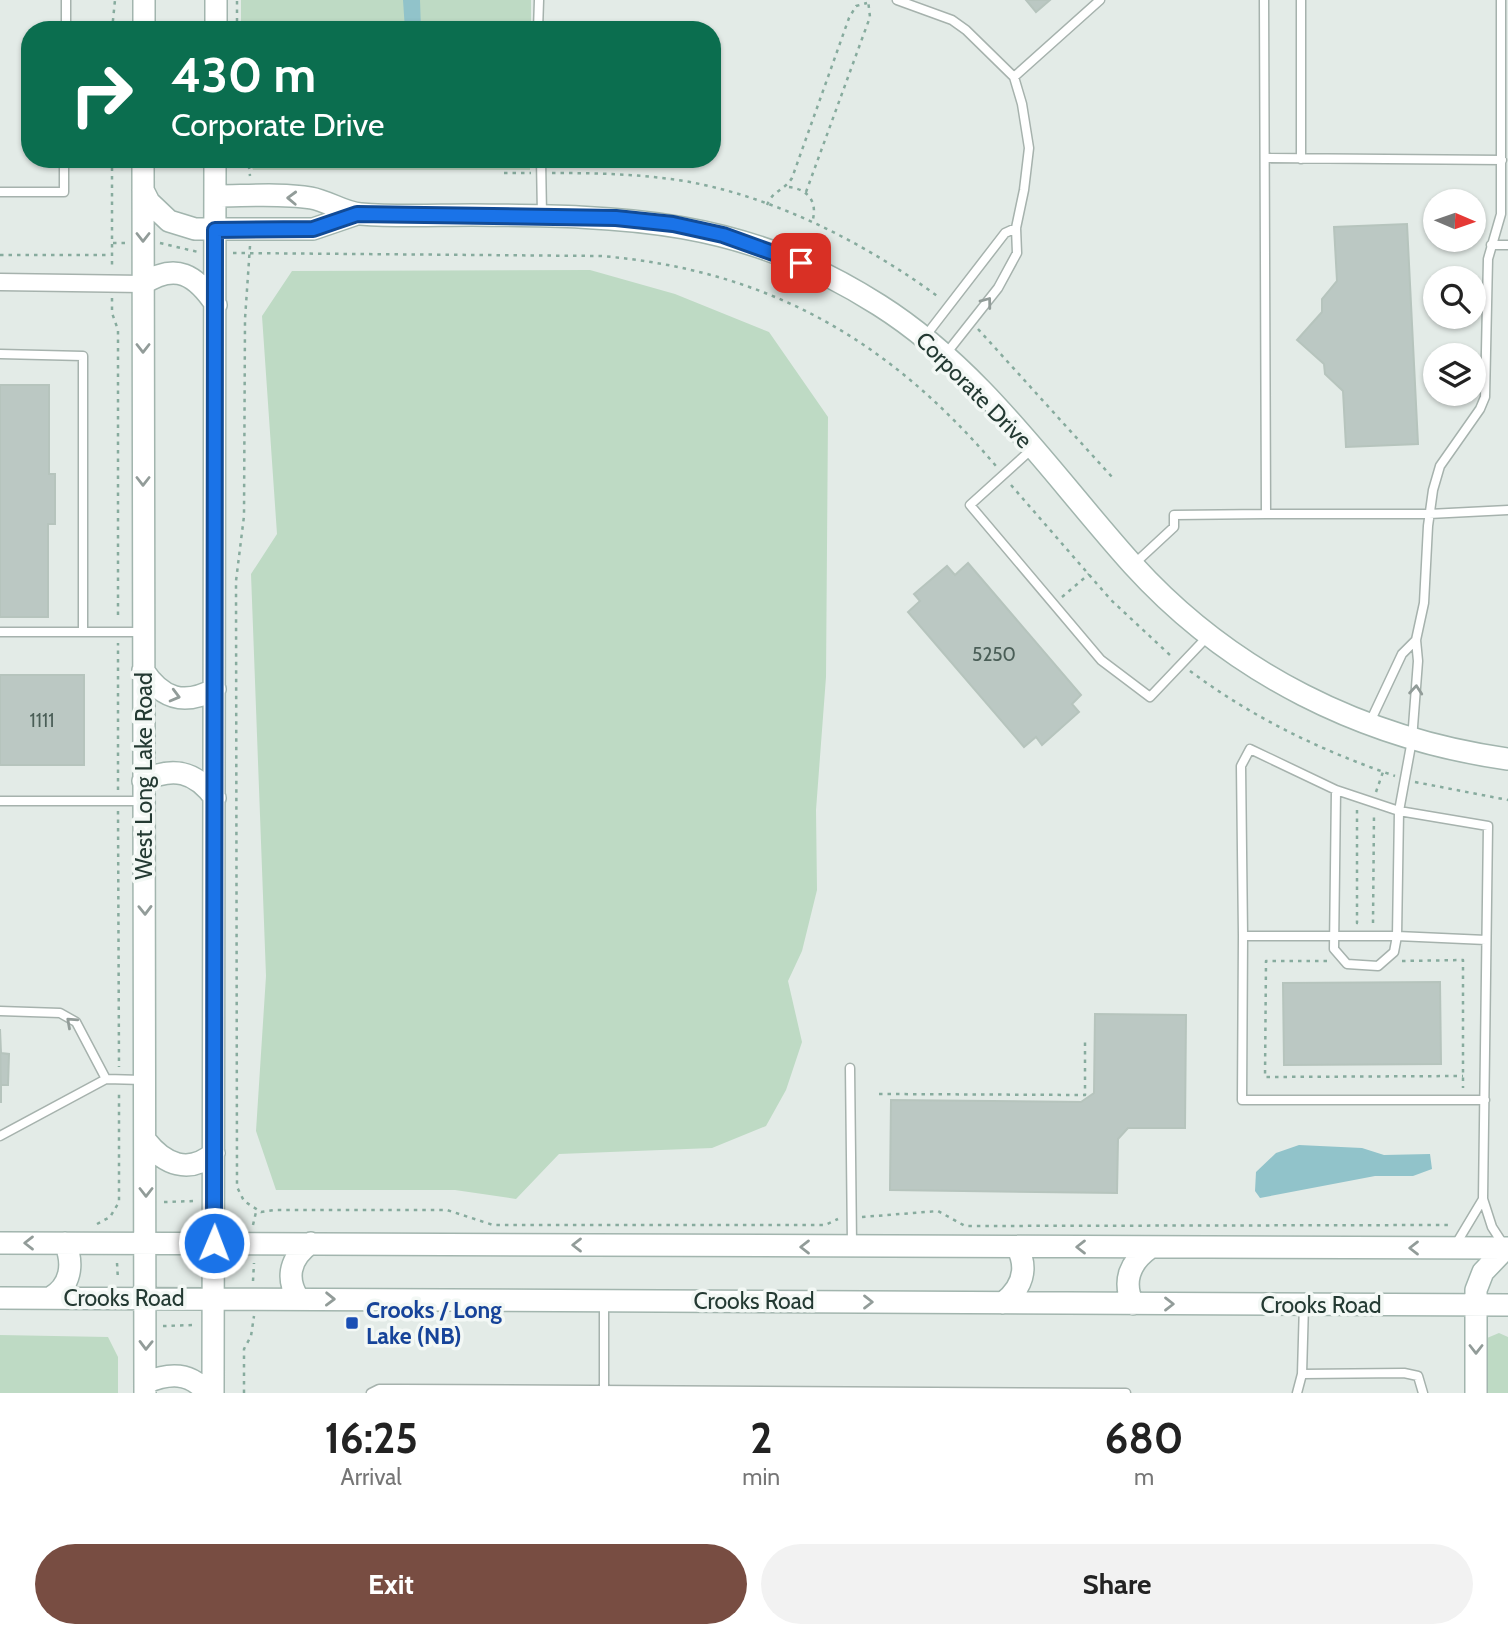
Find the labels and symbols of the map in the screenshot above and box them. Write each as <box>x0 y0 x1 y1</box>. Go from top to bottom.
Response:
north arrow <box>1423 189 1486 252</box>
one-way arrow <box>286 190 297 205</box>
one-way arrow <box>135 232 151 243</box>
pin <box>771 233 831 293</box>
one-way arrow <box>979 297 992 310</box>
street label: Corporate Drive <box>910 326 1038 454</box>
one-way arrow <box>135 344 151 354</box>
one-way arrow <box>135 476 151 487</box>
house number: 5250 <box>972 643 1016 666</box>
street label: West Long Lake Road <box>130 672 158 880</box>
one-way arrow <box>1408 684 1423 695</box>
one-way arrow <box>168 688 180 703</box>
house number: 1111 <box>30 709 54 732</box>
one-way arrow <box>137 905 153 916</box>
one-way arrow <box>67 1018 80 1030</box>
one-way arrow <box>138 1187 154 1198</box>
position arrow <box>177 1206 251 1280</box>
one-way arrow <box>23 1235 34 1251</box>
one-way arrow <box>572 1237 582 1253</box>
one-way arrow <box>799 1239 810 1255</box>
one-way arrow <box>1076 1239 1086 1255</box>
one-way arrow <box>1408 1240 1418 1256</box>
street label: Crooks Road <box>63 1284 185 1312</box>
street label: Crooks Road <box>693 1287 815 1315</box>
one-way arrow <box>326 1291 336 1307</box>
street label: Crooks Road <box>1260 1291 1382 1319</box>
one-way arrow <box>863 1294 874 1310</box>
place label: Crooks / Long Lake (NB) <box>366 1296 502 1350</box>
one-way arrow <box>1164 1296 1175 1312</box>
marker: Crooks / Long Lake (NB) <box>344 1315 360 1331</box>
one-way arrow <box>138 1341 154 1351</box>
one-way arrow <box>1468 1344 1484 1355</box>

